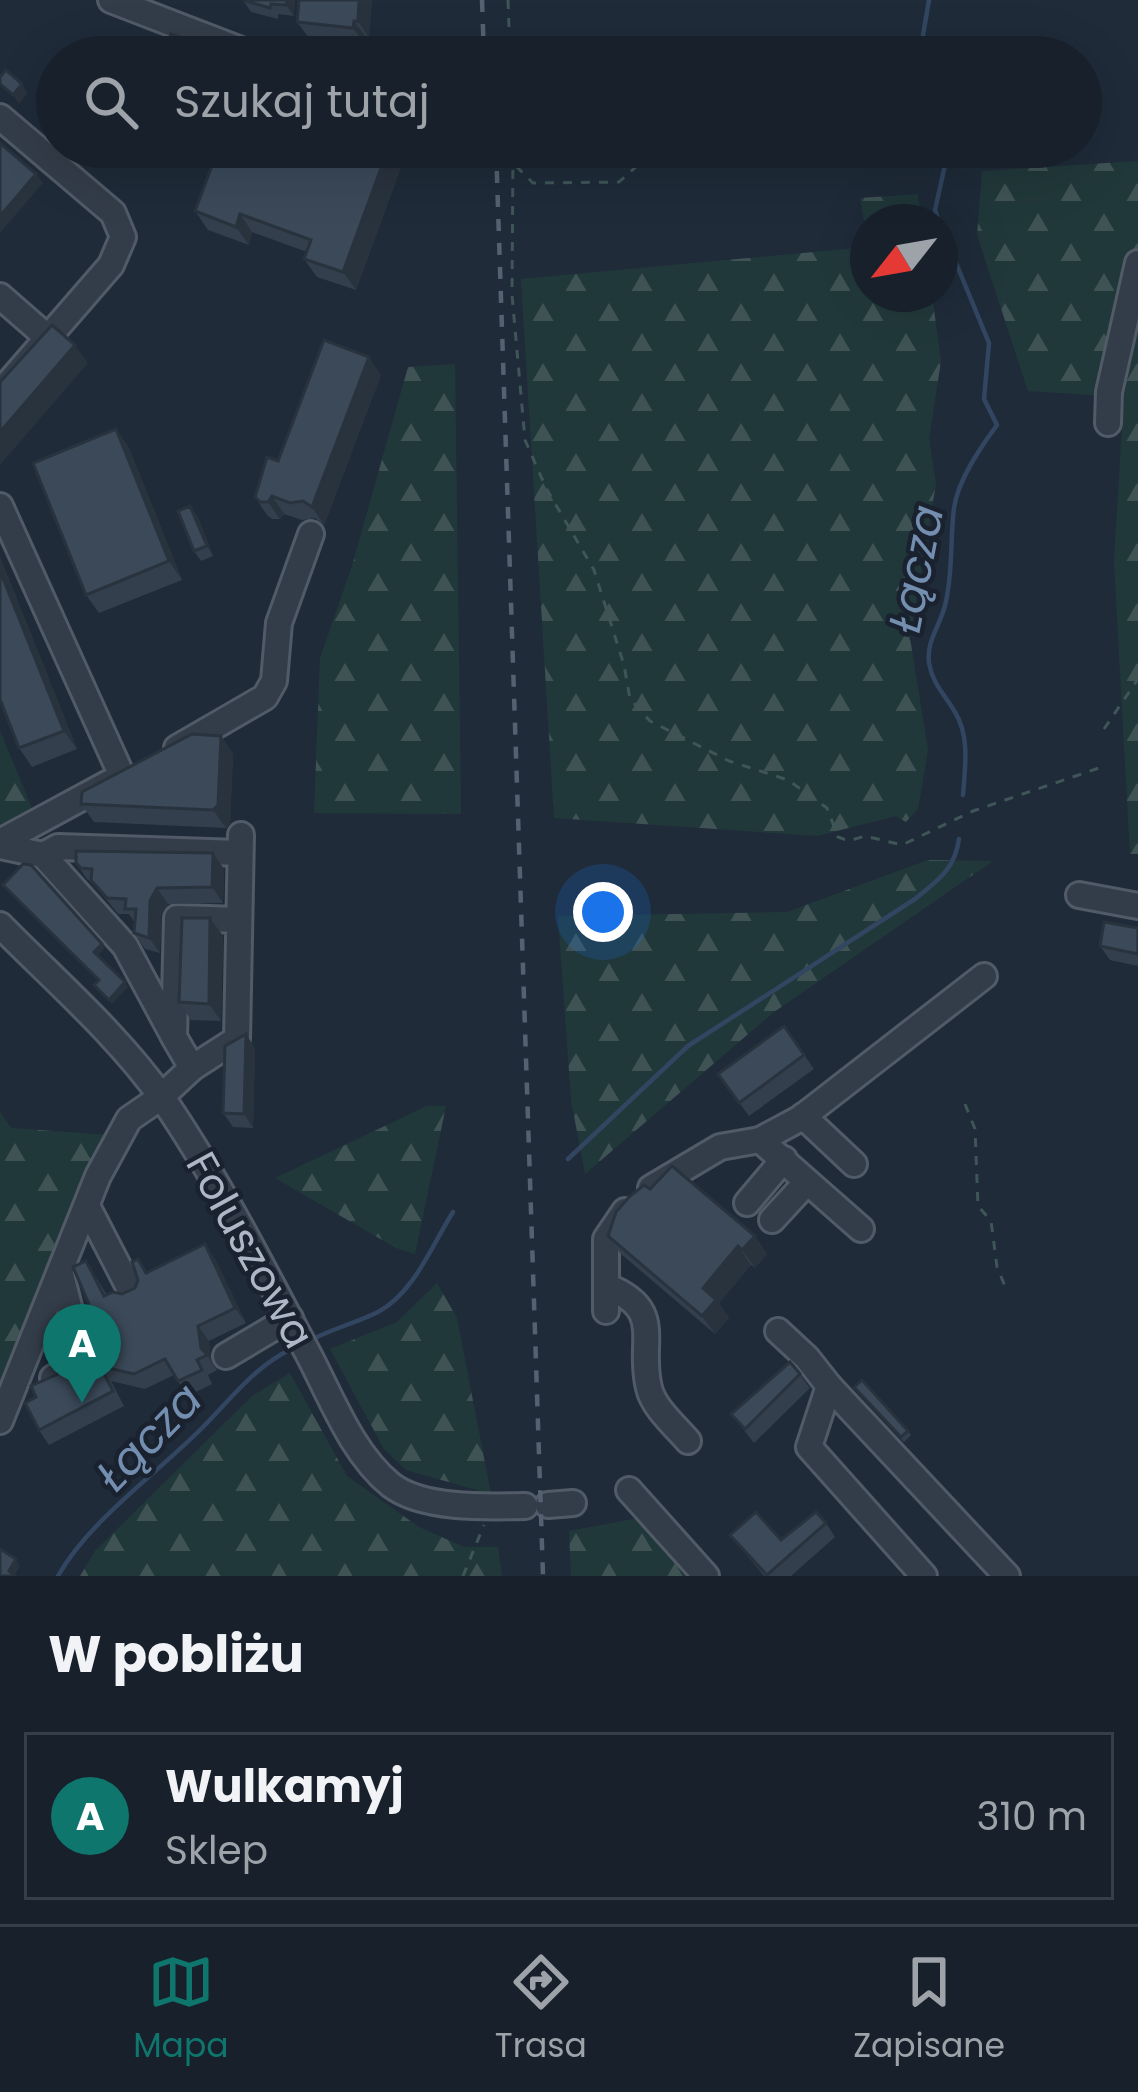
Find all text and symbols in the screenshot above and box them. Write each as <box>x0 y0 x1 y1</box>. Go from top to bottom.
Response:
search box <box>36 36 1102 168</box>
icon: search <box>78 69 144 135</box>
text: Szukaj tutaj <box>174 70 430 133</box>
north arrow <box>850 204 958 312</box>
water label: Łącza <box>873 500 959 638</box>
your location <box>573 882 633 942</box>
street label: Foluszowa <box>172 1141 328 1359</box>
pin: A <box>43 1304 121 1403</box>
water label: Łącza <box>82 1369 216 1505</box>
text: W pobliżu <box>48 1618 304 1690</box>
text: Wulkamyj <box>165 1755 404 1818</box>
text: A <box>76 1789 104 1844</box>
text: 310 m <box>976 1789 1087 1844</box>
text: Sklep <box>165 1823 268 1878</box>
tab: Mapa <box>133 1949 229 2071</box>
tab: Trasa <box>495 1949 587 2071</box>
tab: Zapisane <box>853 1949 1005 2071</box>

